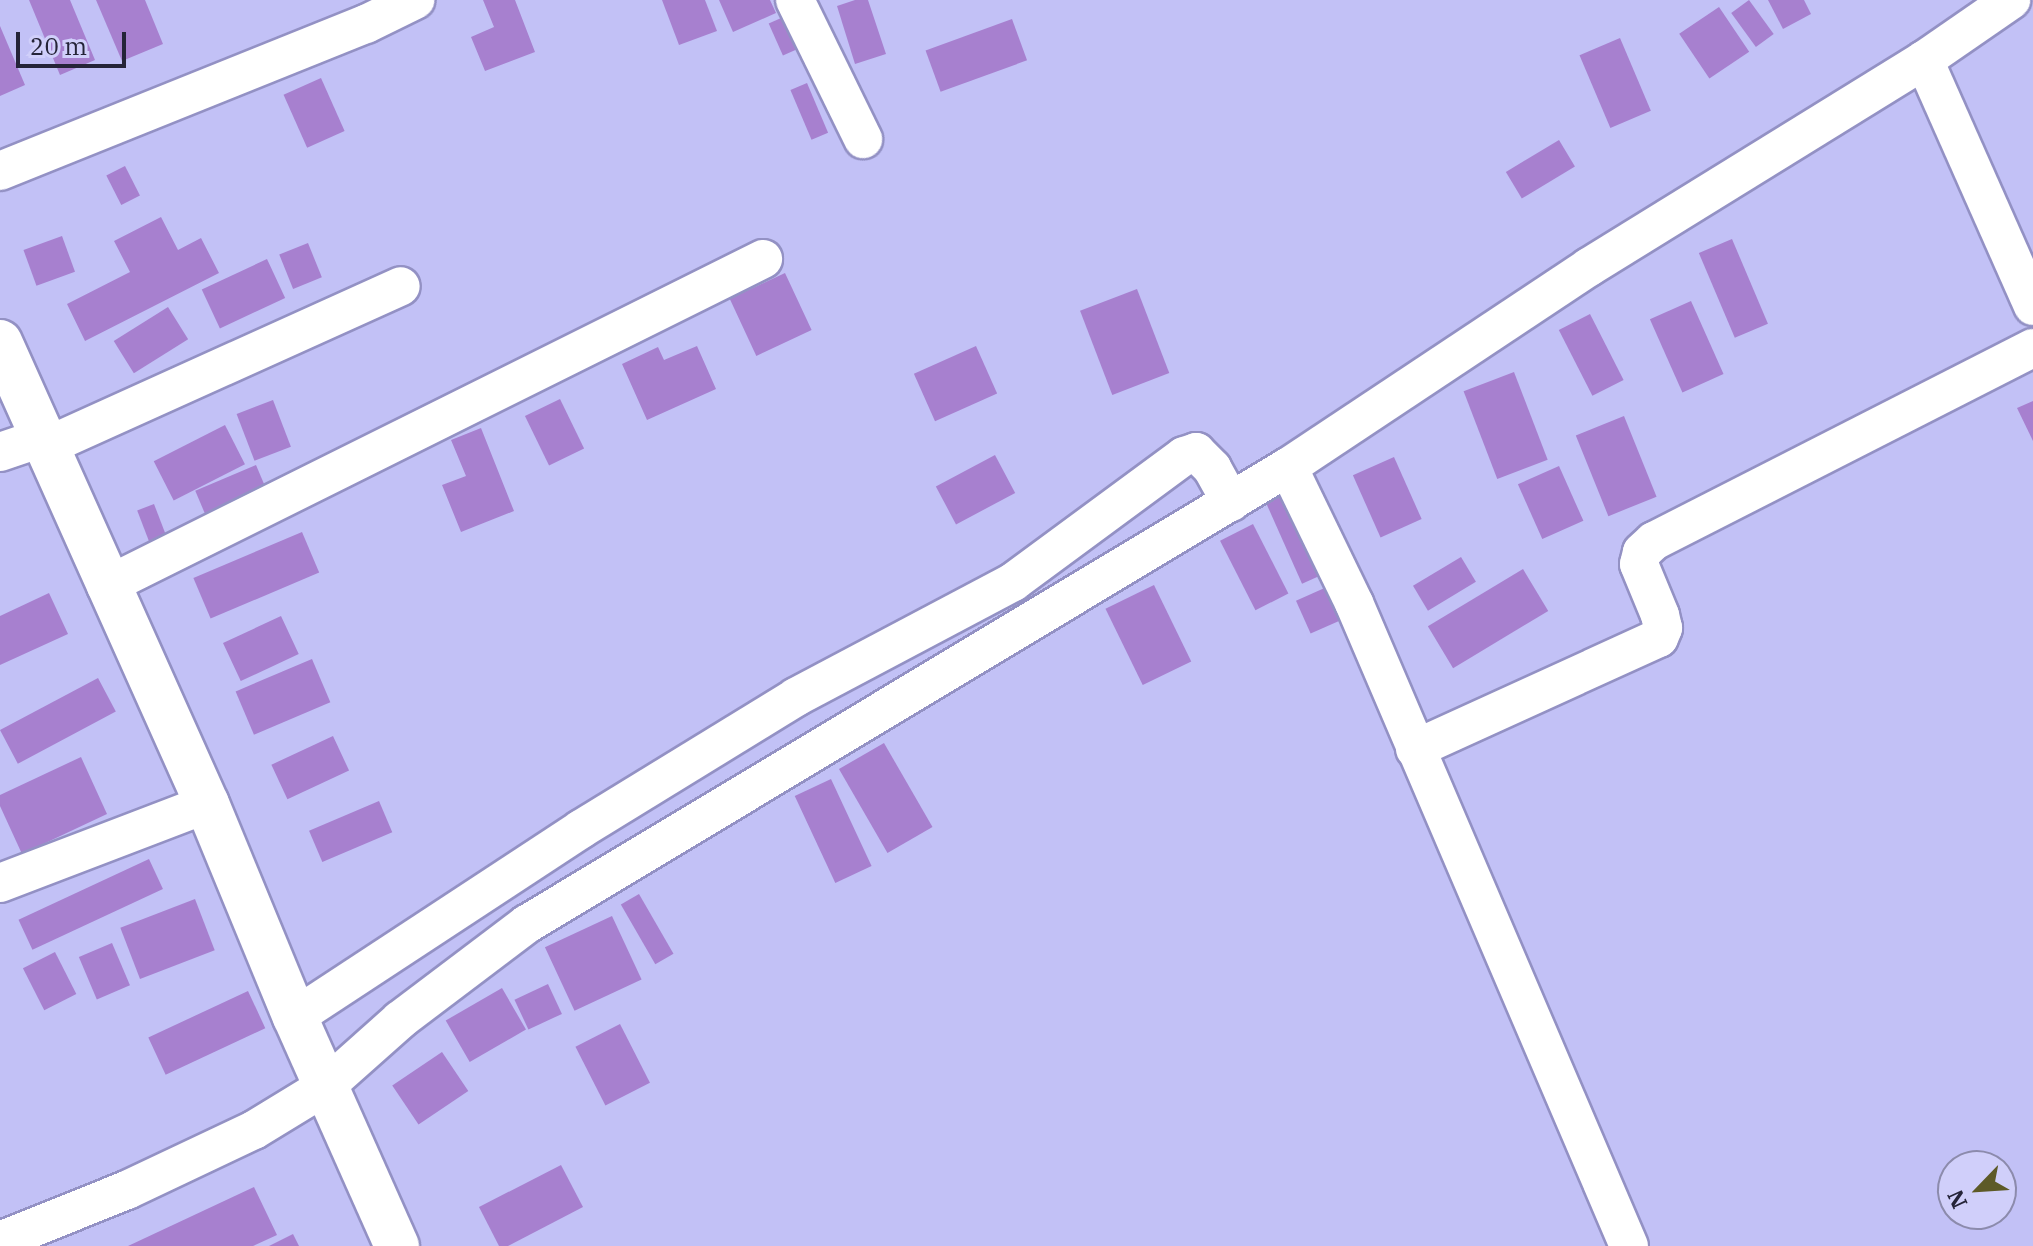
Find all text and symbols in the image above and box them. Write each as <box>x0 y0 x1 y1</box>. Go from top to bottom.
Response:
scale bar <box>20 16 130 66</box>
text: 20 m <box>30 30 87 62</box>
north arrow <box>1937 1150 2017 1230</box>
text: N <box>1940 1185 1973 1214</box>

